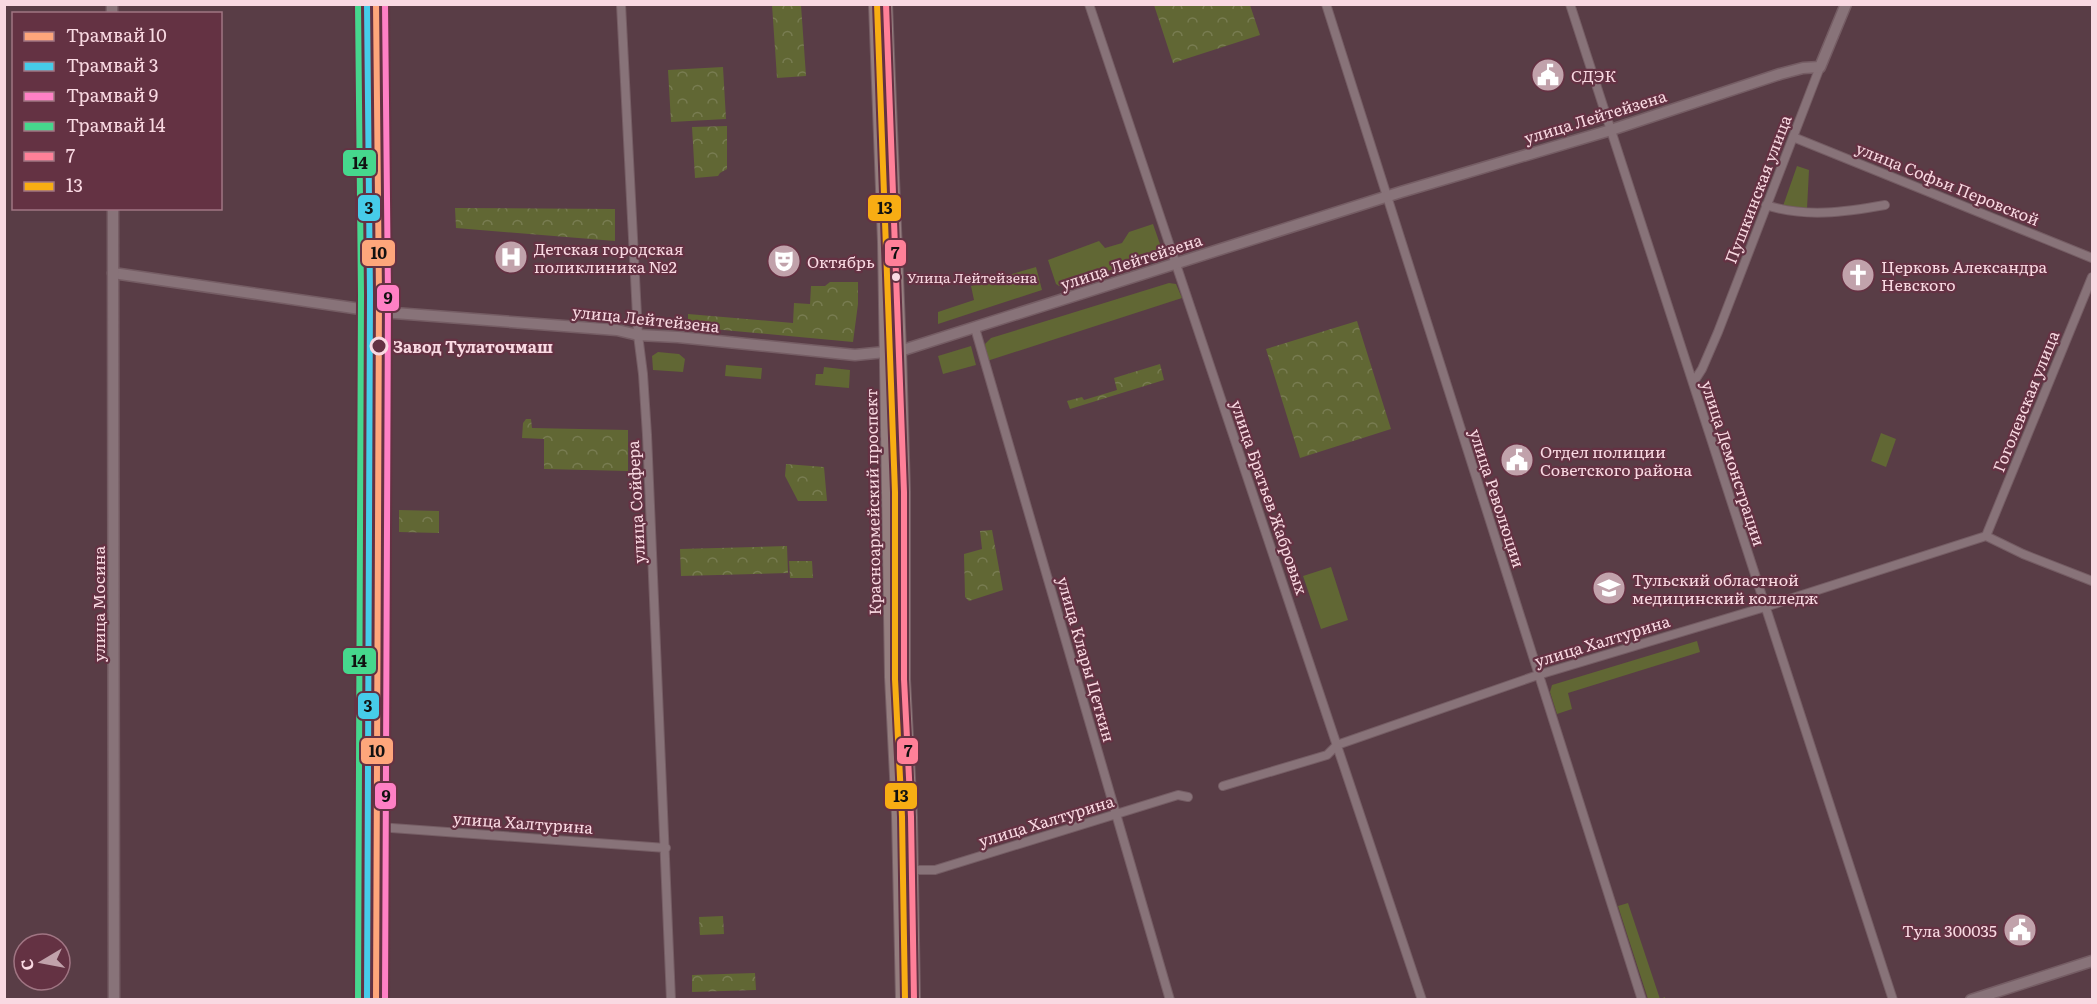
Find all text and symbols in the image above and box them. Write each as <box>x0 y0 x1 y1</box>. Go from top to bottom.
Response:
legend <box>12 12 222 210</box>
text: Трамвай 10 <box>66 21 167 48</box>
text: Трамвай 3 <box>66 51 159 78</box>
public building icon: СДЭК <box>1530 57 1566 93</box>
place label: СДЭК <box>1571 63 1616 87</box>
text: Трамвай 9 <box>66 81 158 108</box>
street label: улица Лейтейзена <box>1521 83 1670 149</box>
text: Трамвай 14 <box>66 111 165 138</box>
street label: Пушкинская улица <box>1718 111 1797 267</box>
street label: улица Софьи Перовской <box>1853 135 2043 231</box>
text: 7 <box>66 141 75 168</box>
line badge: 14 <box>342 149 377 177</box>
text: 14 <box>352 150 368 174</box>
text: 13 <box>66 171 83 198</box>
line badge: 3 <box>357 194 381 222</box>
line badge: 13 <box>867 194 902 222</box>
text: 3 <box>365 195 374 219</box>
text: 13 <box>877 195 893 219</box>
street label: улица Лейтейзена <box>1057 227 1205 295</box>
place label: Детская городская поликлиника №2 <box>534 236 684 278</box>
line badge: 10 <box>361 239 396 267</box>
hospital icon: Детская городская поликлиника №2 <box>493 239 529 275</box>
line badge: 7 <box>884 239 907 267</box>
text: 10 <box>371 240 387 264</box>
text: 7 <box>891 240 900 264</box>
theatre icon: Октябрь <box>766 243 802 279</box>
place label: Октябрь <box>807 249 875 273</box>
place label: Церковь Александра Невского <box>1881 254 2048 296</box>
church icon: Церковь Александра Невского <box>1840 257 1876 293</box>
place label: Улица Лейтейзена <box>907 267 1037 287</box>
marker: Улица Лейтейзена <box>890 271 902 283</box>
line badge: 9 <box>376 284 400 312</box>
text: 9 <box>383 285 393 309</box>
street label: улица Лейтейзена <box>571 298 721 338</box>
street label: Гоголевская улица <box>1986 326 2064 475</box>
place label: Завод Тулаточмаш <box>393 334 553 358</box>
marker: Завод Тулаточмаш <box>370 337 388 355</box>
street label: улица Демонстрации <box>1696 377 1772 549</box>
street label: Красноармейский проспект <box>858 388 886 616</box>
street label: улица Братьев Жабровых <box>1225 397 1315 598</box>
street label: улица Революции <box>1464 425 1532 571</box>
street label: улица Сойфера <box>620 439 650 564</box>
place label: Отдел полиции Советского района <box>1540 439 1693 481</box>
public building icon: Отдел полиции Советского района <box>1499 442 1535 478</box>
street label: улица Мосина <box>86 546 110 662</box>
place label: Тульский областной медицинский колледж <box>1632 567 1819 609</box>
school or university icon: Тульский областной медицинский колледж <box>1591 570 1627 606</box>
street label: улица Клары Цеткин <box>1052 573 1122 745</box>
street label: улица Халтурина <box>1531 608 1673 672</box>
line badge: 14 <box>342 647 377 675</box>
text: 14 <box>351 648 367 672</box>
line badge: 3 <box>357 692 380 720</box>
text: 3 <box>364 693 373 717</box>
line badge: 10 <box>360 737 394 765</box>
line badge: 7 <box>896 737 919 765</box>
text: 10 <box>369 738 385 762</box>
text: 7 <box>904 738 913 762</box>
line badge: 9 <box>374 782 397 810</box>
line badge: 13 <box>884 782 918 810</box>
text: 9 <box>381 783 391 807</box>
text: 13 <box>893 783 909 807</box>
street label: улица Халтурина <box>975 788 1117 852</box>
street label: улица Халтурина <box>452 805 594 839</box>
public building icon: Тула 300035 <box>2002 912 2038 948</box>
place label: Тула 300035 <box>1902 918 1997 942</box>
north arrow <box>12 932 72 992</box>
text: С <box>13 957 39 972</box>

